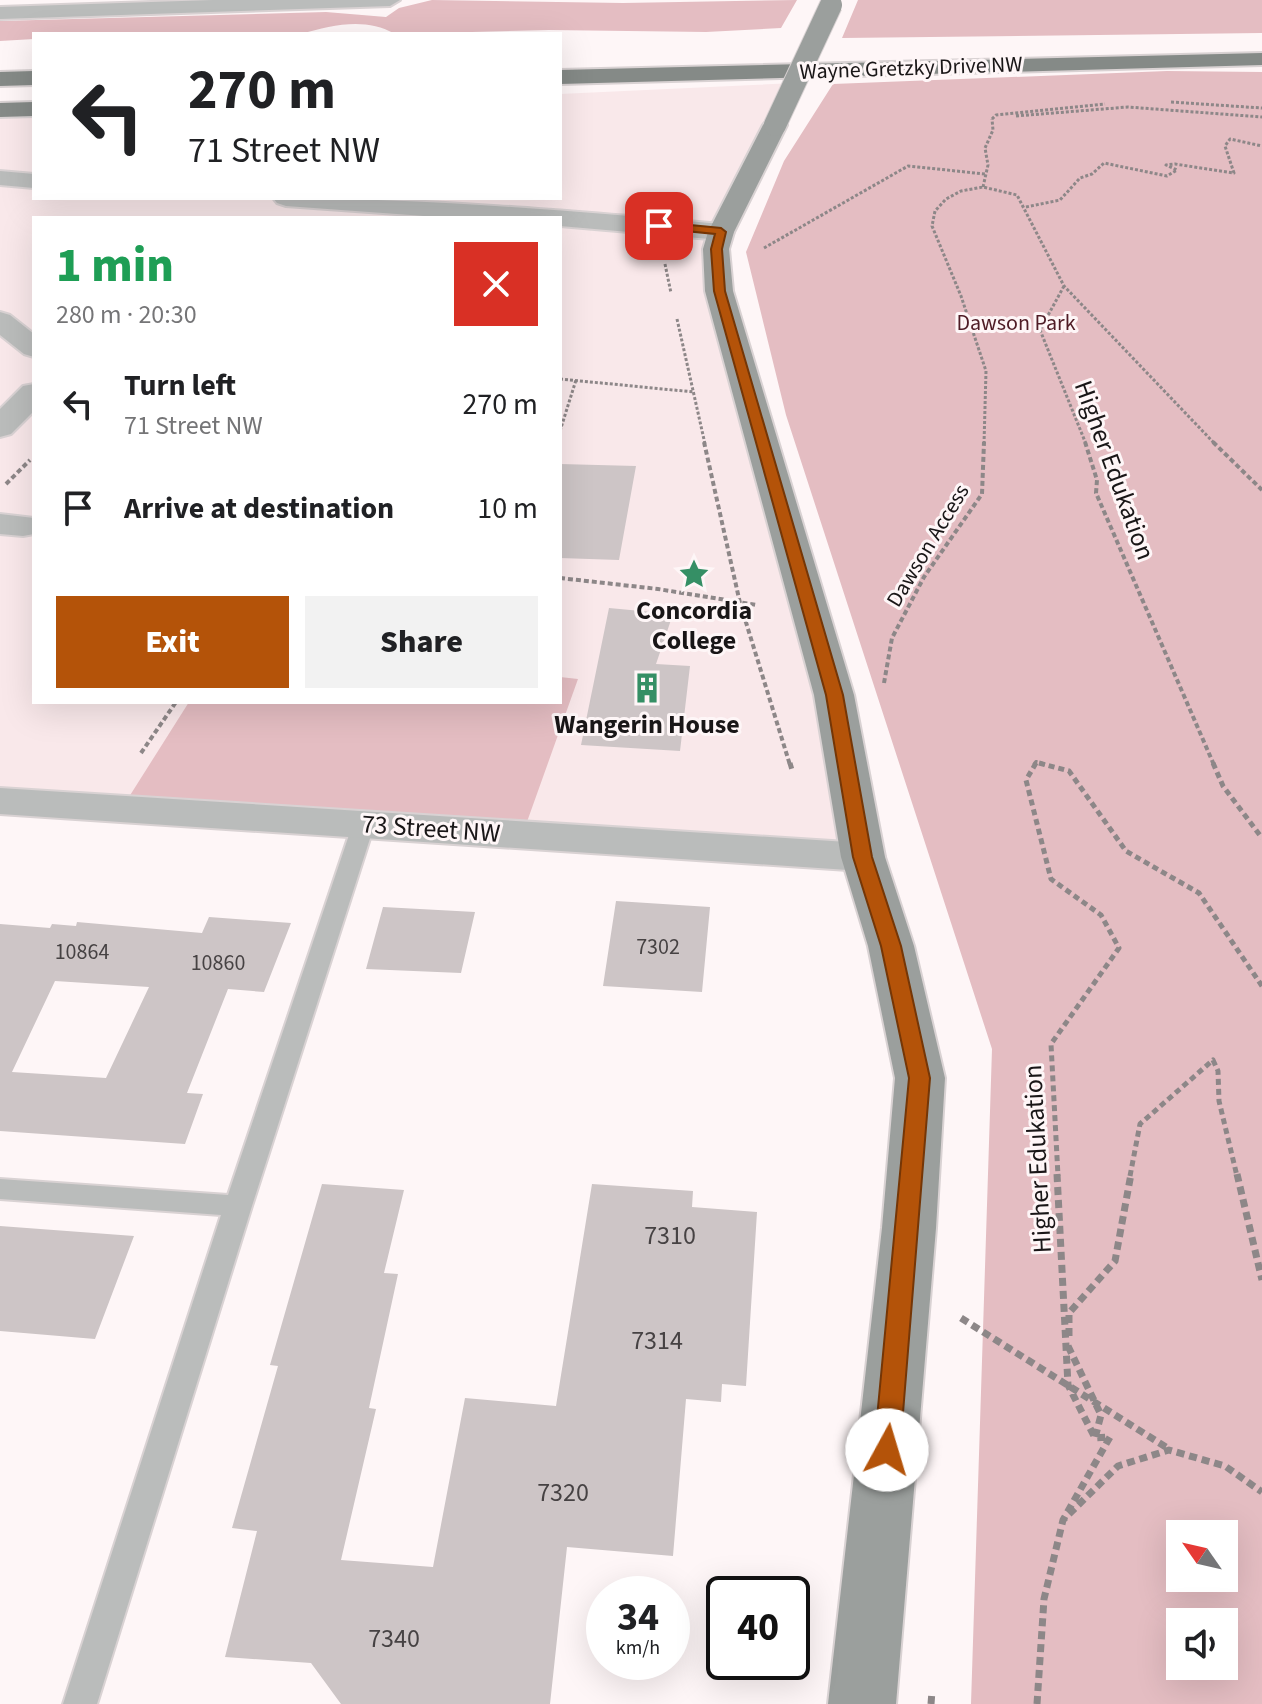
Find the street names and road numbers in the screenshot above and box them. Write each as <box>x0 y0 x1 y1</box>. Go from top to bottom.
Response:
street label: Wayne Gretzky Drive NW <box>799 48 1023 88</box>
street label: Higher Edukation <box>1065 375 1164 565</box>
street label: Dawson Access <box>878 478 977 613</box>
street label: 73 Street NW <box>361 805 501 852</box>
street label: Higher Edukation <box>1014 1064 1061 1254</box>

